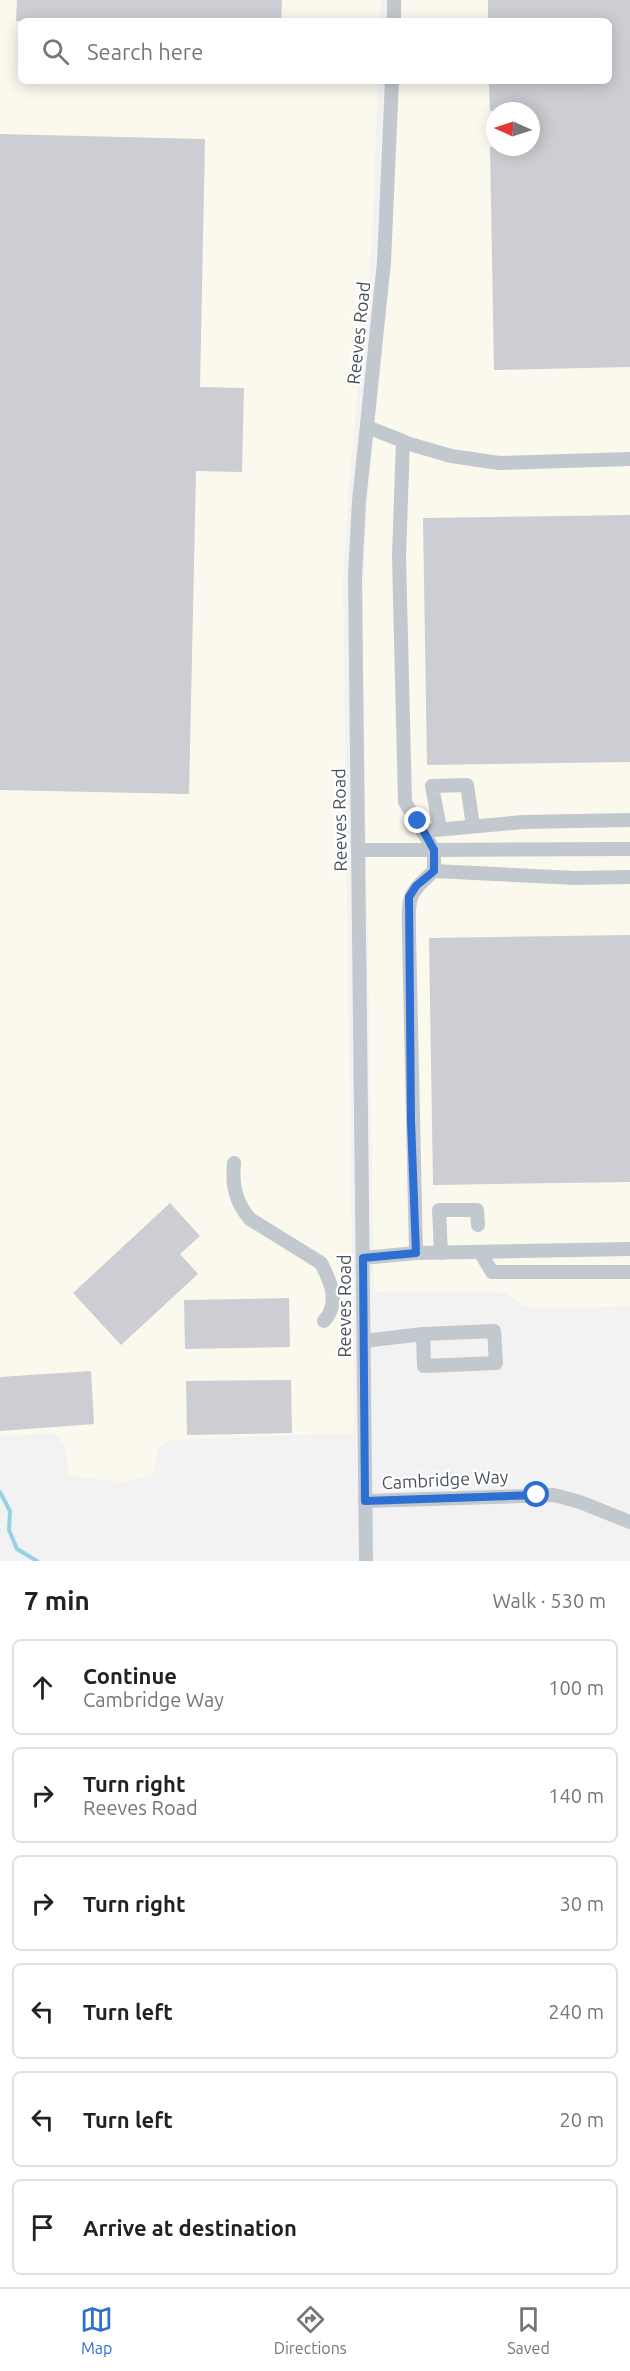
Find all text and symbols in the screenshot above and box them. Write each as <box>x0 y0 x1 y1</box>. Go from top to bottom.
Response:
search box <box>18 18 612 84</box>
icon: search <box>39 35 72 68</box>
text: Search here <box>87 39 203 64</box>
north arrow <box>486 102 540 156</box>
street label: Reeves Road <box>343 281 373 385</box>
street label: Reeves Road <box>328 768 350 872</box>
route end <box>404 807 430 833</box>
street label: Reeves Road <box>334 1254 354 1358</box>
street label: Cambridge Way <box>381 1466 509 1492</box>
route start <box>523 1481 549 1507</box>
text: 7 min <box>24 1586 90 1615</box>
text: Walk · 530 m <box>493 1589 606 1612</box>
text: Continue <box>83 1663 177 1688</box>
icon: ahead <box>26 1671 59 1704</box>
text: 100 m <box>548 1676 604 1699</box>
text: Cambridge Way <box>83 1688 224 1711</box>
text: Turn right <box>83 1771 185 1796</box>
icon: right <box>26 1779 59 1812</box>
text: 140 m <box>548 1784 604 1807</box>
text: Reeves Road <box>83 1796 198 1819</box>
icon: right <box>26 1887 59 1920</box>
text: Turn right <box>83 1891 185 1916</box>
text: 30 m <box>560 1892 604 1915</box>
icon: left <box>26 1995 59 2028</box>
text: Turn left <box>83 1999 173 2024</box>
text: 240 m <box>548 2000 604 2023</box>
icon: left <box>26 2103 59 2136</box>
text: Turn left <box>83 2107 173 2132</box>
text: 20 m <box>560 2108 604 2131</box>
icon: arrive <box>26 2211 59 2244</box>
text: Arrive at destination <box>83 2215 297 2240</box>
tab: Map <box>80 2303 113 2357</box>
tab: Directions <box>274 2303 347 2357</box>
tab: Saved <box>507 2303 550 2357</box>

